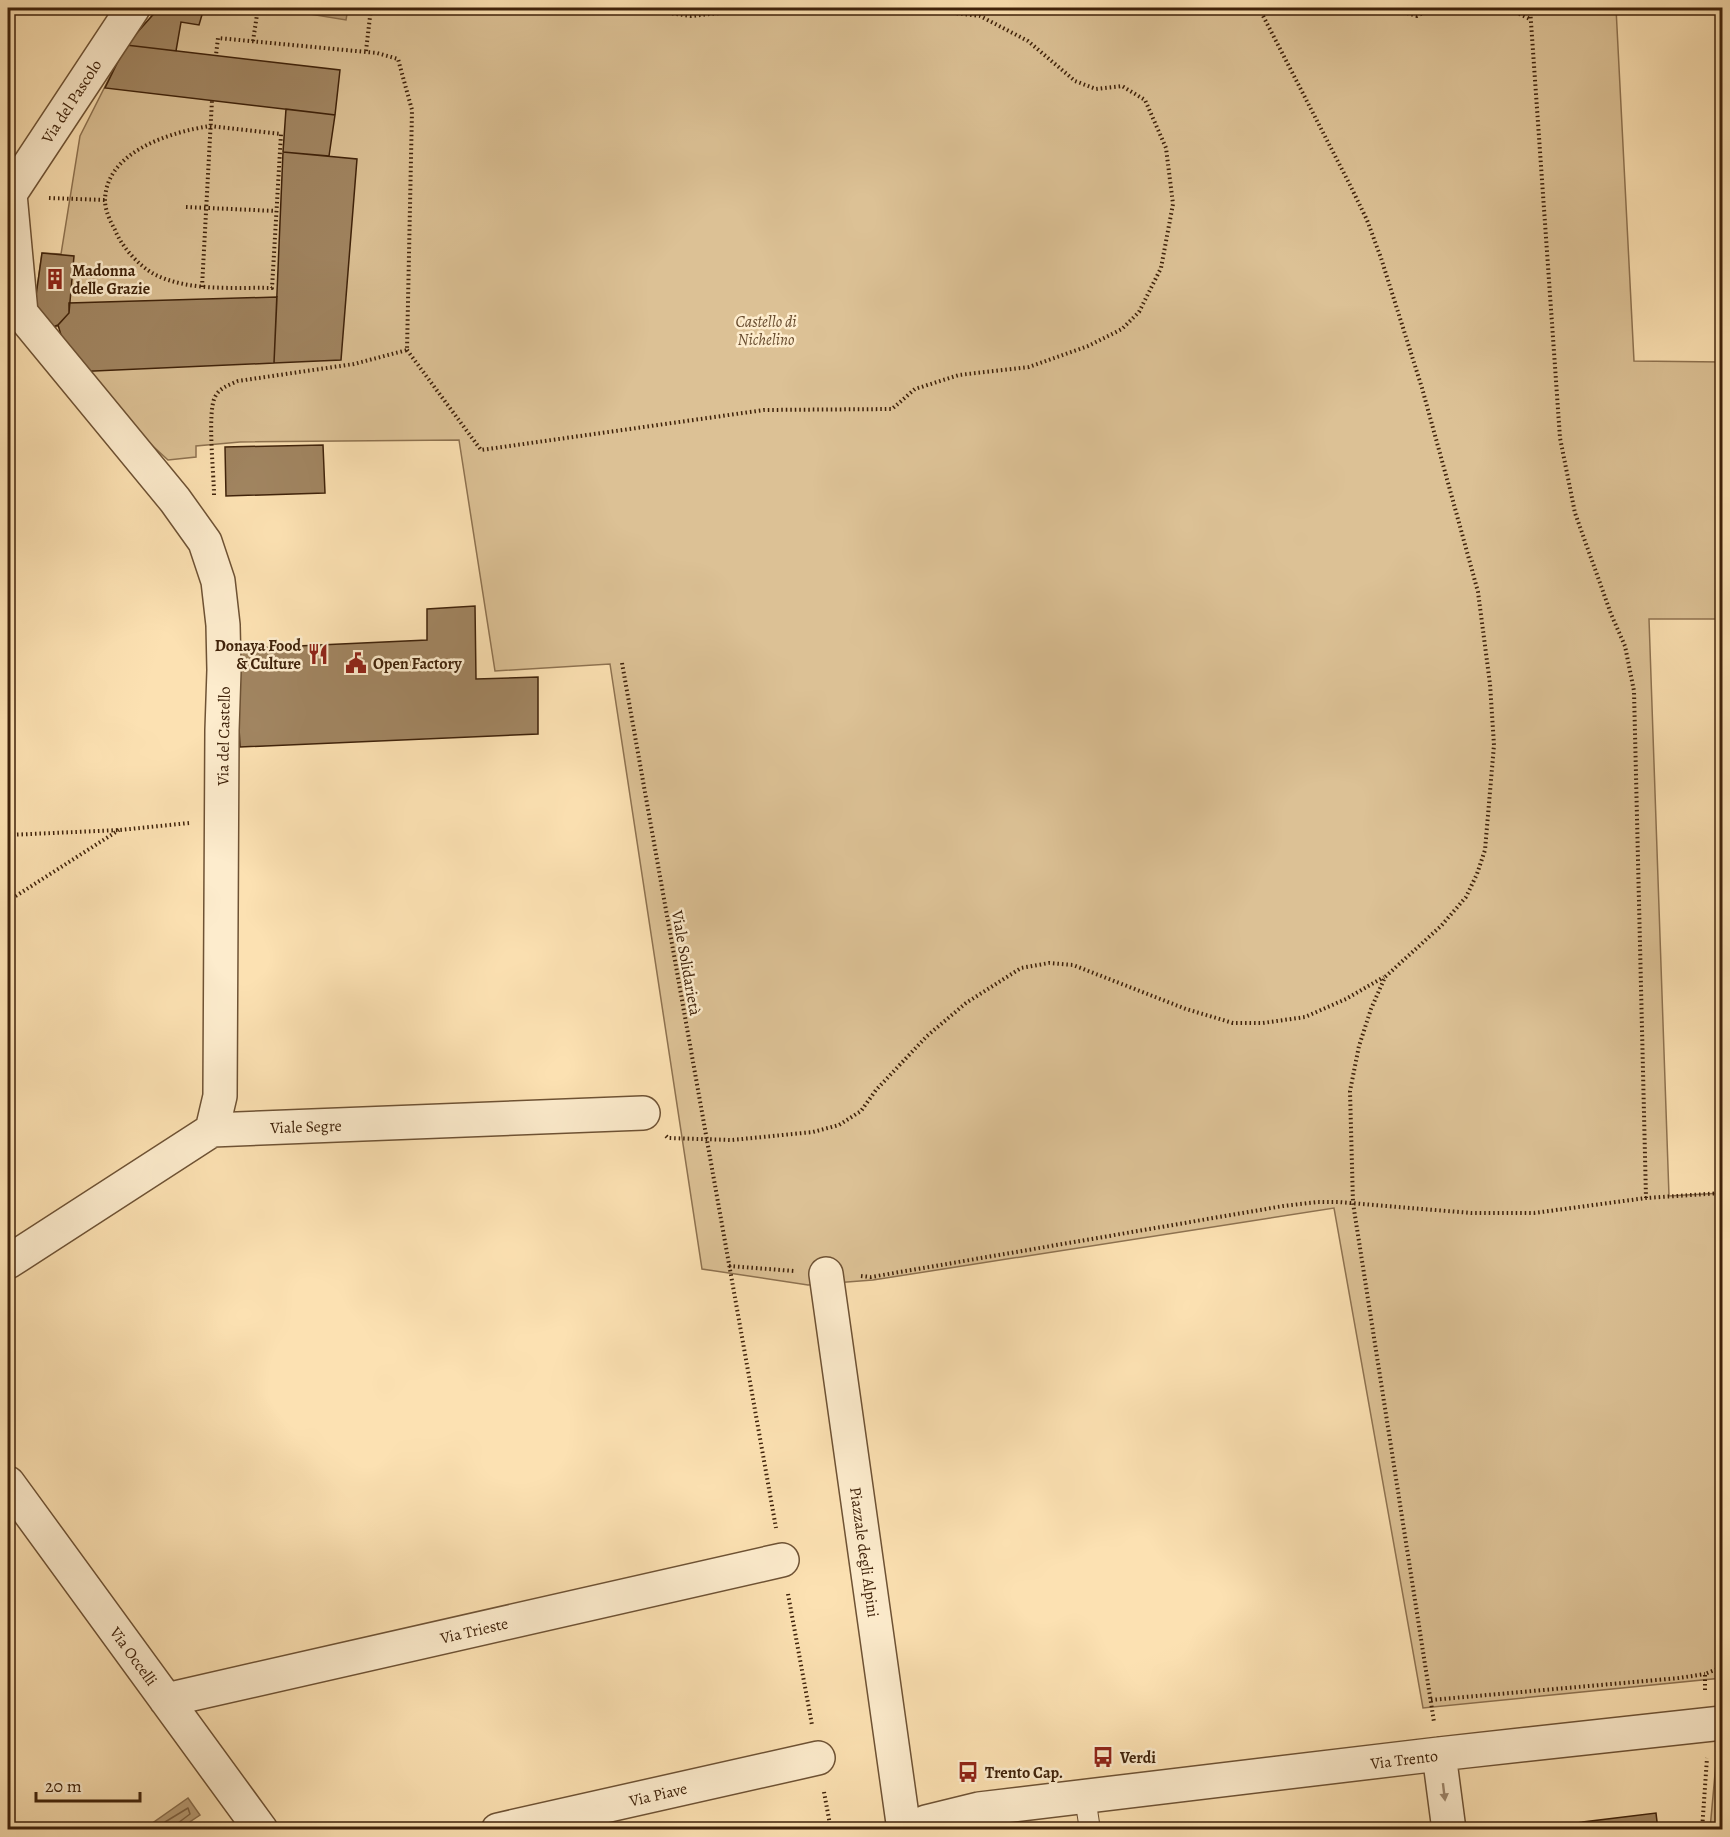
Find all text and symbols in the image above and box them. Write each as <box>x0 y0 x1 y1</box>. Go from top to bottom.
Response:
street label: Via del Pascolo <box>36 55 107 149</box>
place label: Madonna delle Grazie <box>72 260 150 300</box>
building icon: Madonna delle Grazie <box>43 267 67 291</box>
park label: Castello di Nichelino <box>735 311 797 351</box>
place label: Donaya Food & Culture <box>215 635 301 675</box>
restaurant icon: Donaya Food & Culture <box>306 642 330 666</box>
public building icon: Open Factory <box>344 651 368 675</box>
place label: Open Factory <box>373 653 462 675</box>
street label: Via del Castello <box>212 686 236 787</box>
street label: Viale Solidarietà <box>666 908 706 1018</box>
street label: Viale Segre <box>269 1115 342 1139</box>
street label: Piazzale degli Alpini <box>844 1486 884 1619</box>
street label: Via Trieste <box>437 1612 510 1650</box>
street label: Via Occelli <box>104 1622 162 1691</box>
bus stop icon: Verdi <box>1091 1745 1115 1769</box>
street label: Via Trento <box>1368 1745 1439 1775</box>
place label: Verdi <box>1119 1747 1156 1769</box>
bus stop icon: Trento Cap. <box>956 1760 980 1784</box>
place label: Trento Cap. <box>985 1762 1063 1784</box>
scale bar <box>36 1765 140 1803</box>
text: 20 m <box>45 1774 82 1798</box>
street label: Via Piave <box>626 1778 689 1813</box>
one-way arrow <box>1439 1782 1449 1801</box>

